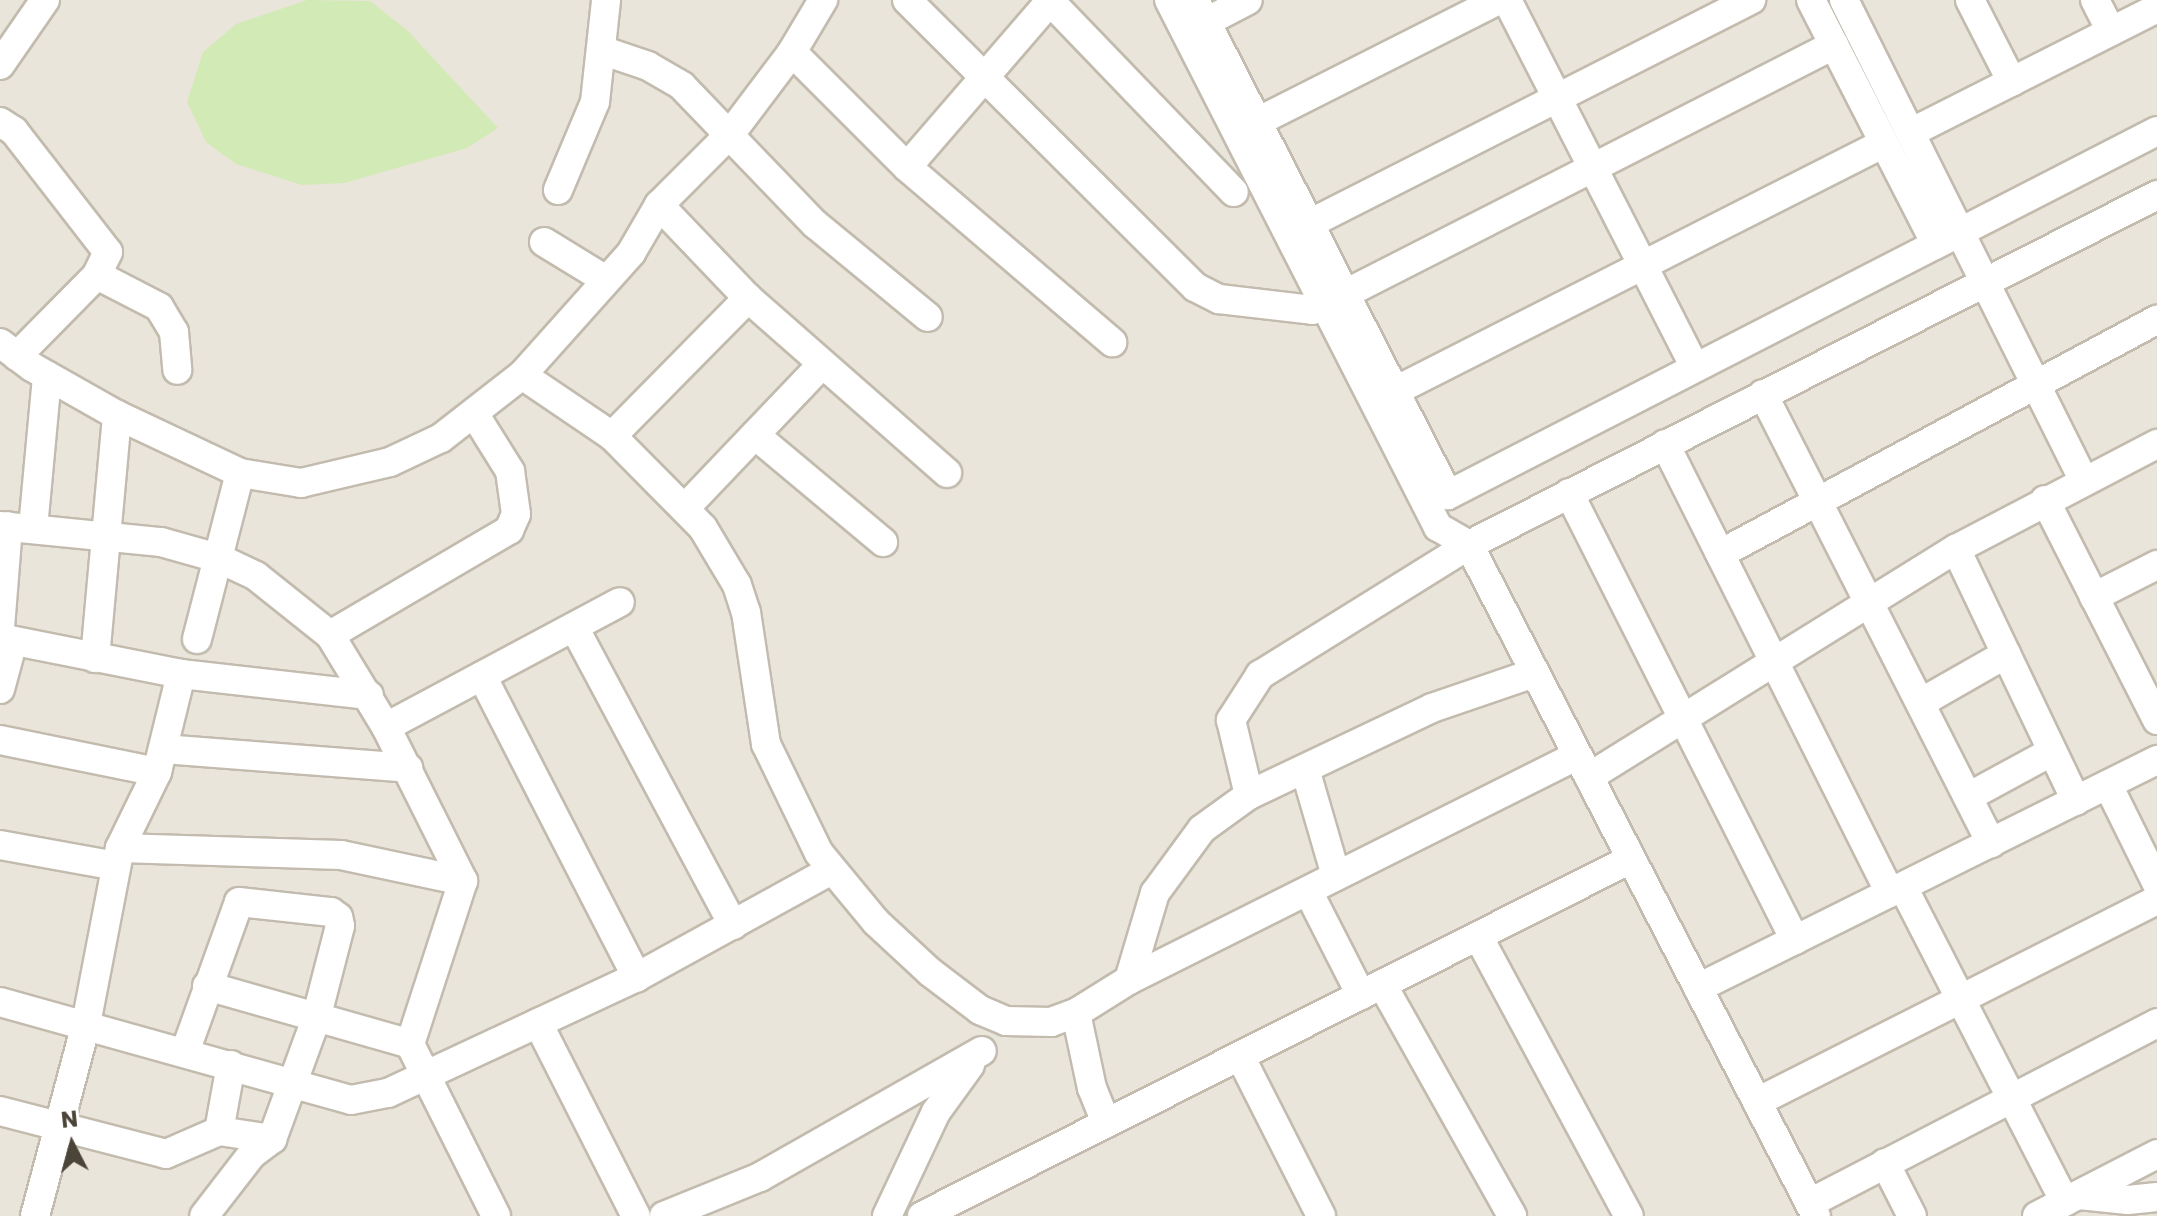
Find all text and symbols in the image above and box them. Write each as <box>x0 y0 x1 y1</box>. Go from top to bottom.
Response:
text: N <box>60 1103 79 1136</box>
north arrow <box>32 1104 112 1184</box>

